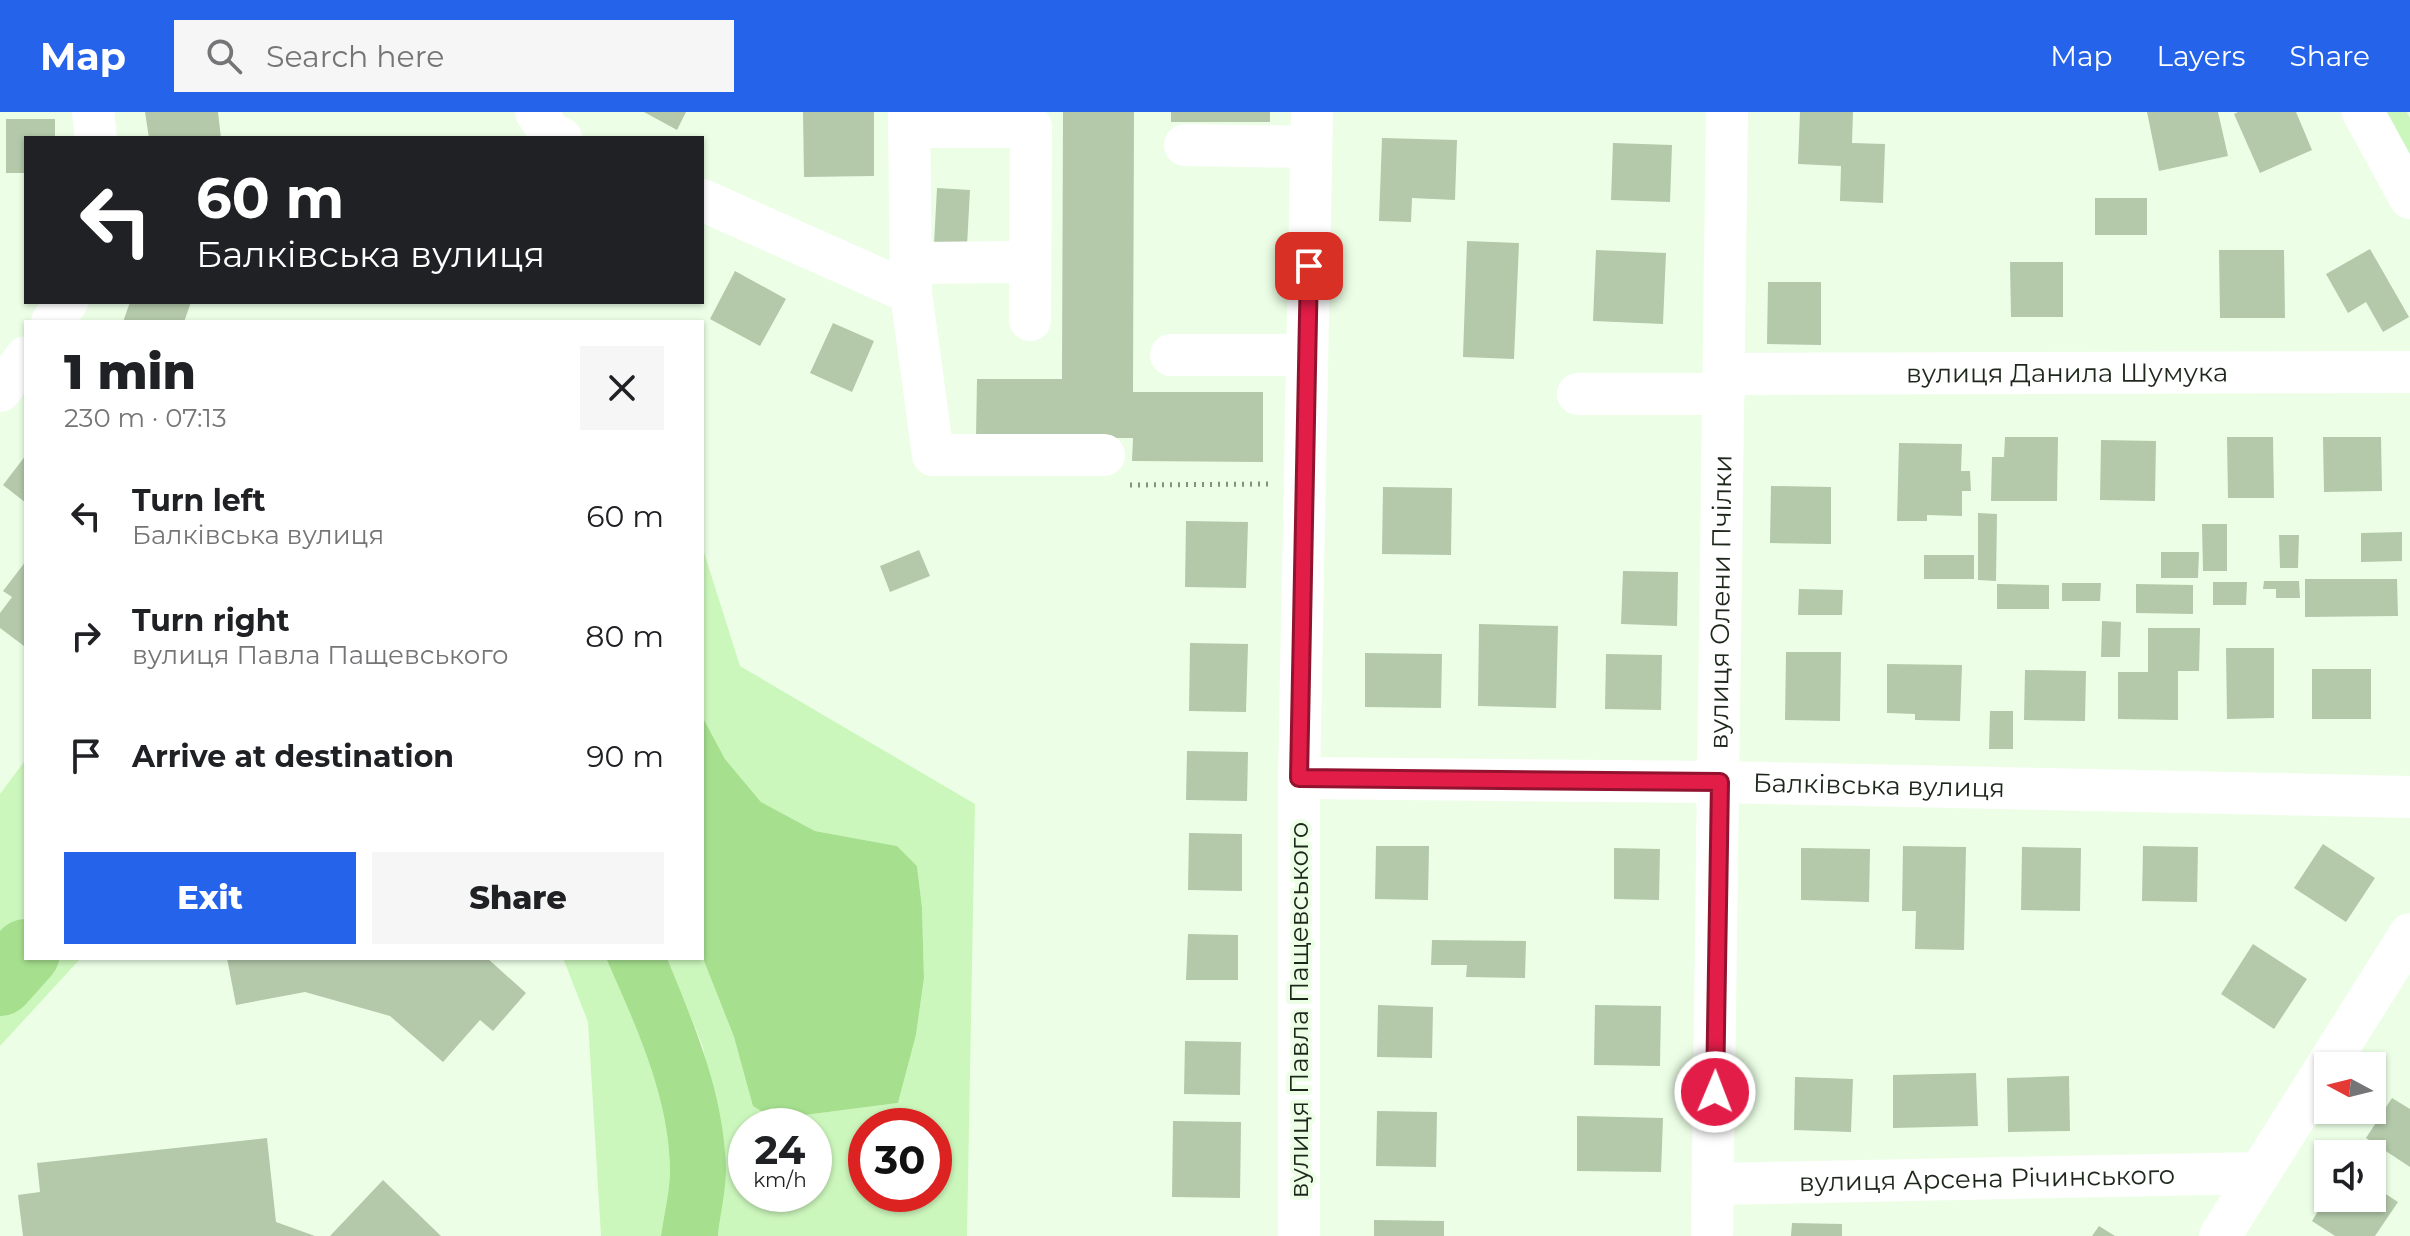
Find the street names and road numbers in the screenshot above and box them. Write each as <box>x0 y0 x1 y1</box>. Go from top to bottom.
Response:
street label: вулиця Данила Шумука <box>1906 357 2228 389</box>
street label: вулиця Олени Пчілки <box>1702 455 1738 750</box>
street label: Балківська вулиця <box>1752 767 2005 804</box>
street label: вулиця Павла Пащевського <box>1283 822 1315 1198</box>
street label: вулиця Арсена Річинського <box>1798 1159 2175 1198</box>

